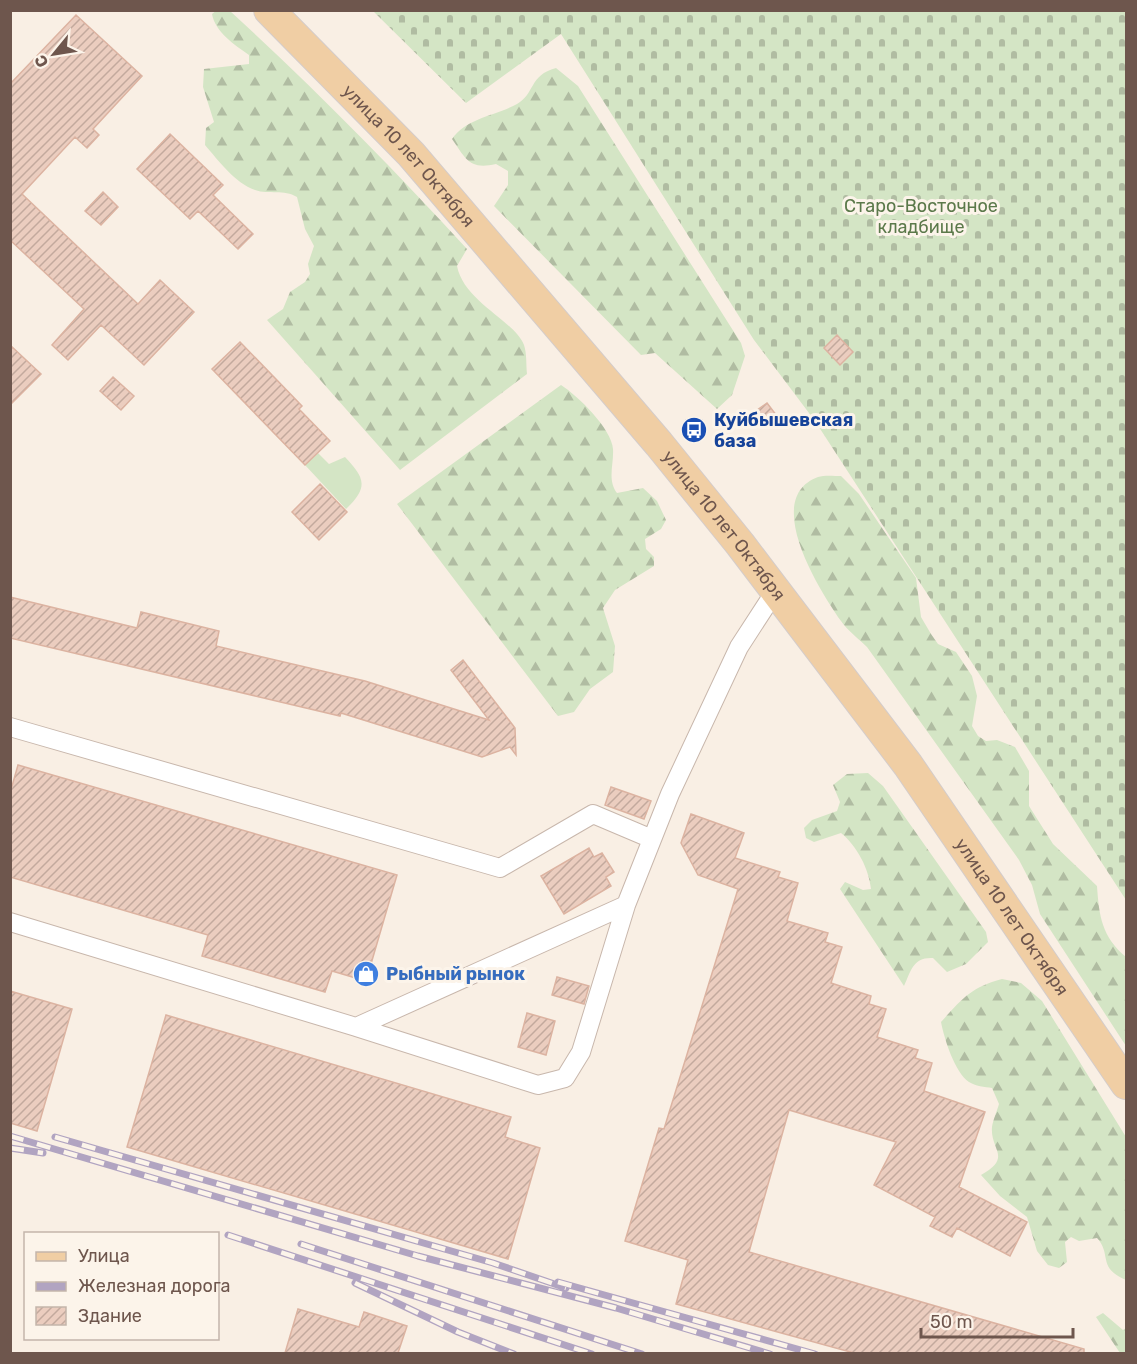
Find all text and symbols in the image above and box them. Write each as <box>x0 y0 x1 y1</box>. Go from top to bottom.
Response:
north arrow <box>24 24 84 84</box>
text: С <box>30 52 52 71</box>
street label: улица 10 лет Октября <box>338 80 480 232</box>
park label: Старо-Восточное кладбище <box>844 195 998 238</box>
place label: Куйбышевская база <box>714 409 853 452</box>
bus stop icon: Куйбышевская база <box>679 415 709 445</box>
street label: улица 10 лет Октября <box>658 446 790 605</box>
street label: улица 10 лет Октября <box>950 834 1073 1000</box>
shop icon: Рыбный рынок <box>351 959 381 989</box>
place label: Рыбный рынок <box>386 963 525 985</box>
legend <box>24 1232 219 1340</box>
text: Улица <box>78 1245 130 1267</box>
text: Железная дорога <box>78 1275 231 1297</box>
scale bar <box>921 1301 1072 1339</box>
text: Здание <box>78 1305 142 1327</box>
text: 50 m <box>930 1311 973 1333</box>

